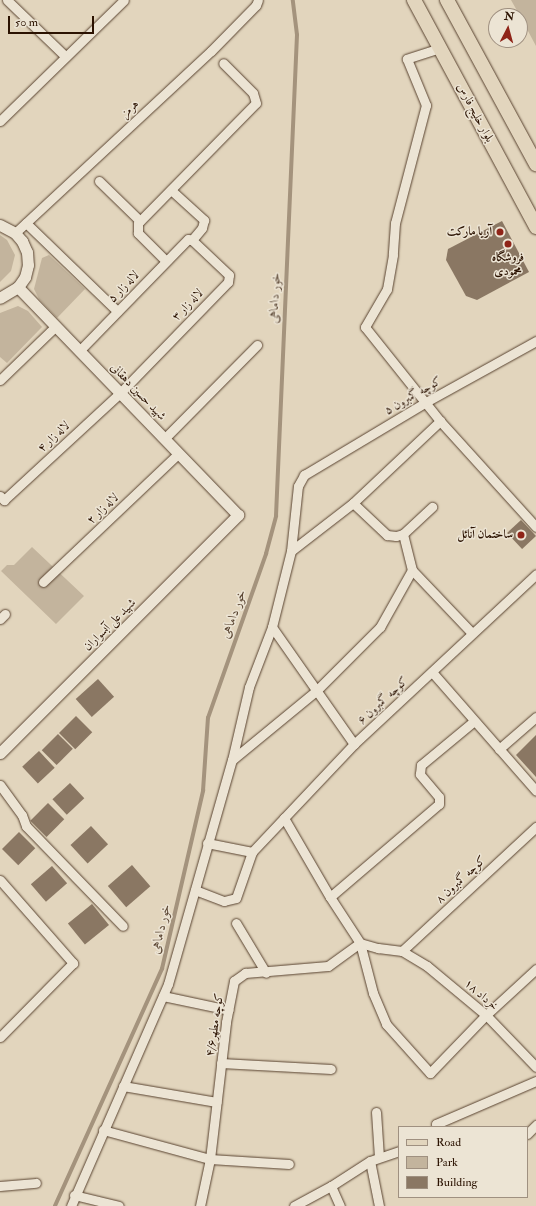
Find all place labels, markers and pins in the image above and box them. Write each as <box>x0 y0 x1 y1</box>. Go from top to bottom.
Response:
place label: آریا مارکت <box>447 225 492 239</box>
marker: آریا مارکت <box>495 227 505 237</box>
marker: فروشگاه محمودی <box>503 239 513 249</box>
place label: فروشگاه محمودی <box>492 251 524 279</box>
place label: ساختمان آنائل <box>457 528 513 542</box>
marker: ساختمان آنائل <box>516 530 526 540</box>

